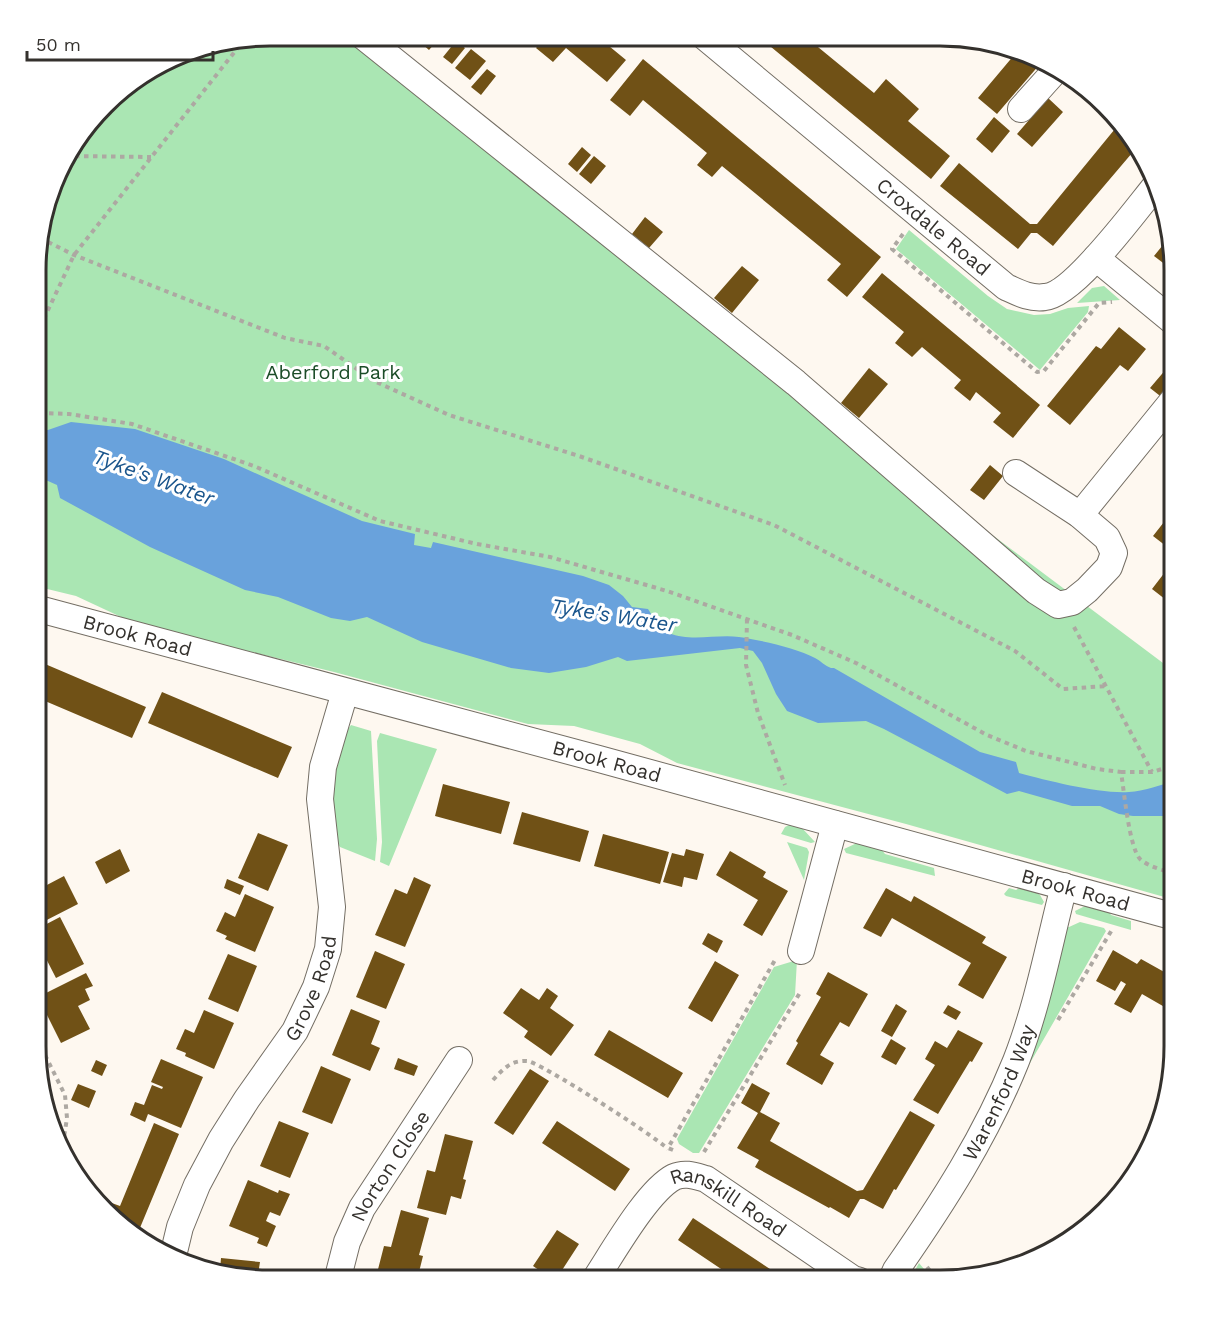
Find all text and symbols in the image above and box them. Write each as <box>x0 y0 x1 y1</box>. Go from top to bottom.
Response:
scale bar <box>27 24 213 62</box>
text: 50 m <box>36 34 81 55</box>
street label: Croxdale Road <box>872 173 995 281</box>
park label: Aberford Park <box>265 360 401 384</box>
water label: Tyke's Water <box>90 444 219 511</box>
water label: Tyke's Water <box>549 593 679 637</box>
street label: Brook Road <box>81 609 194 661</box>
street label: Brook Road <box>550 735 664 788</box>
street label: Brook Road <box>1019 863 1133 916</box>
street label: Grove Road <box>279 934 341 1046</box>
street label: Warenford Way <box>957 1021 1040 1165</box>
street label: Norton Close <box>346 1106 435 1225</box>
street label: Ranskill Road <box>666 1162 791 1242</box>

